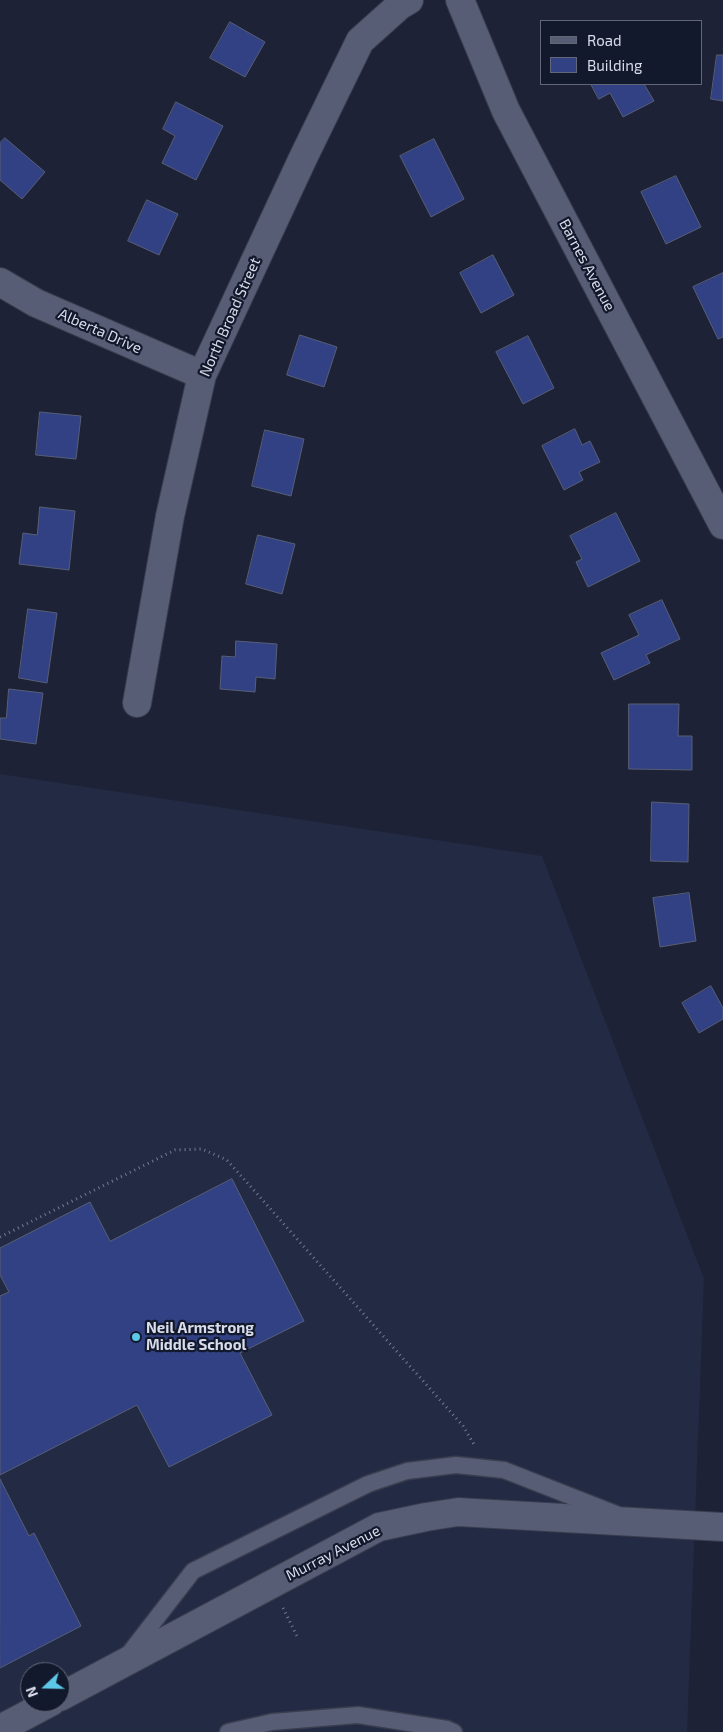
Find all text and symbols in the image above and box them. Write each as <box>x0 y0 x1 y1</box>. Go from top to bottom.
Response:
legend <box>540 20 703 85</box>
text: Road <box>587 31 622 49</box>
text: Building <box>587 56 642 74</box>
street label: Barnes Avenue <box>555 216 619 314</box>
street label: North Broad Street <box>196 255 264 379</box>
street label: Alberta Drive <box>56 305 144 357</box>
place label: Neil Armstrong Middle School <box>146 1319 254 1354</box>
marker: Neil Armstrong Middle School <box>130 1331 142 1343</box>
street label: Murray Avenue <box>283 1521 383 1585</box>
north arrow <box>20 1662 70 1712</box>
text: N <box>22 1684 41 1700</box>

